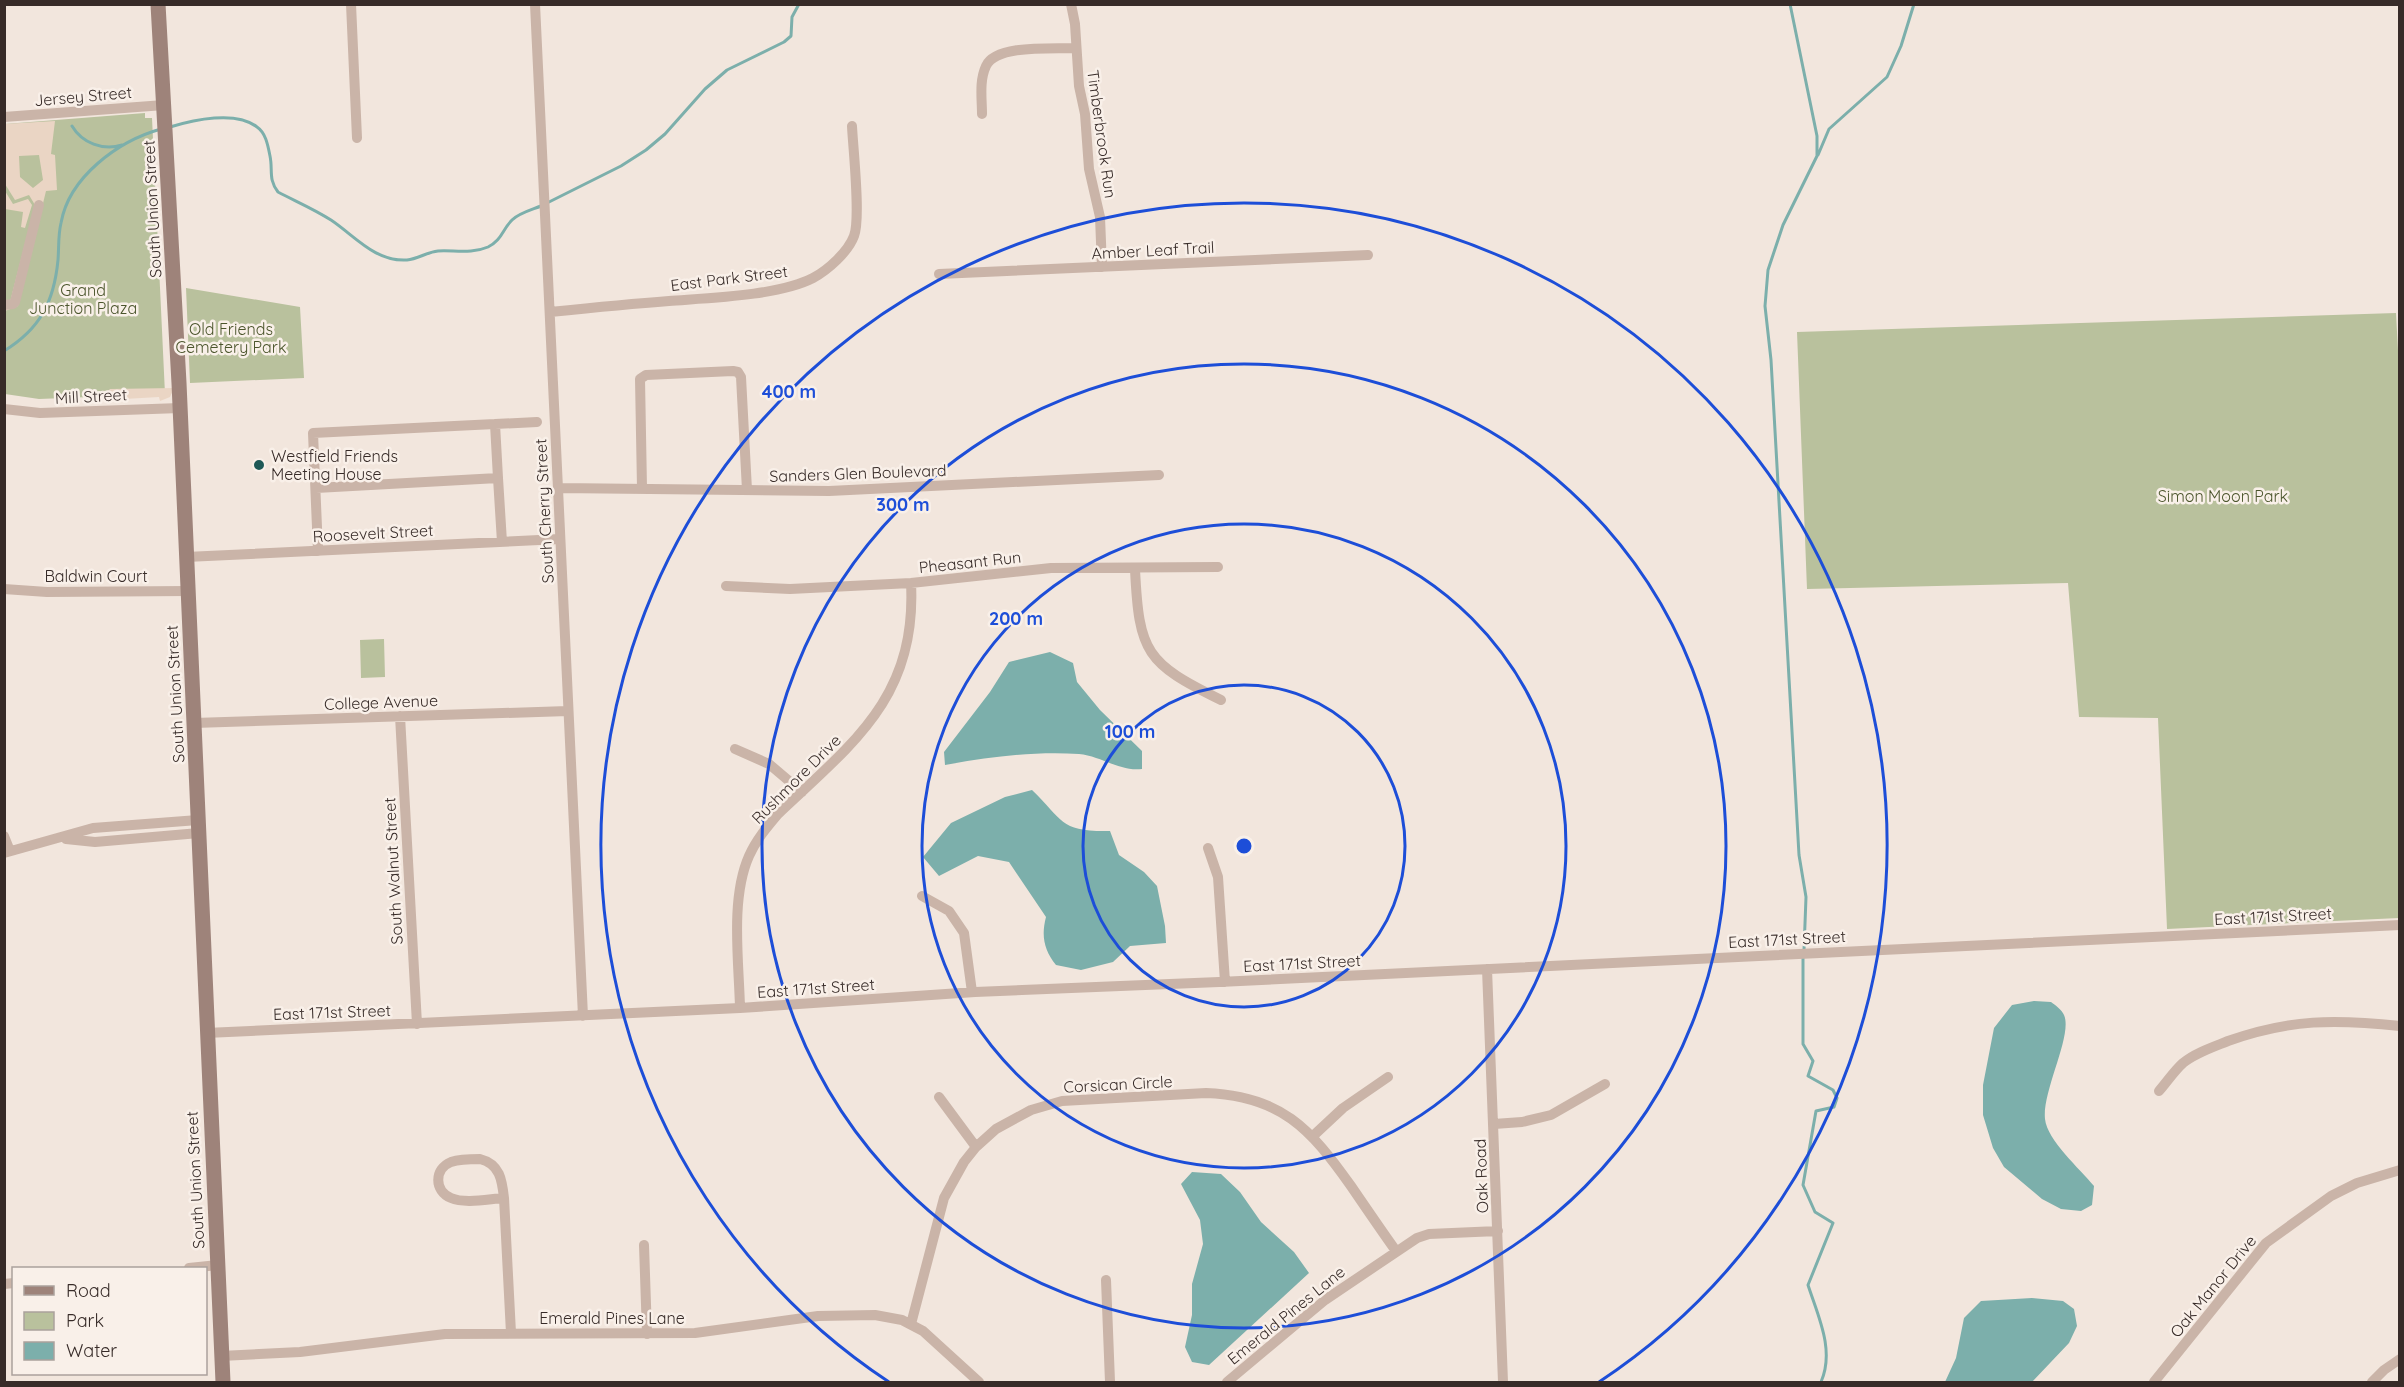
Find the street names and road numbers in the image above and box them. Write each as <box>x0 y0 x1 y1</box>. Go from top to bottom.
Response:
street label: Timberbrook Run <box>1083 69 1121 199</box>
street label: Jersey Street <box>33 82 133 110</box>
street label: South Union Street <box>138 140 166 278</box>
street label: Amber Leaf Trail <box>1091 237 1215 263</box>
street label: East Park Street <box>669 261 789 295</box>
street label: Mill Street <box>54 384 128 408</box>
street label: South Cherry Street <box>530 438 558 584</box>
street label: Sanders Glen Boulevard <box>769 460 947 486</box>
street label: Roosevelt Street <box>312 520 434 546</box>
street label: Pheasant Run <box>918 547 1022 577</box>
street label: Baldwin Court <box>44 566 148 586</box>
street label: South Union Street <box>161 625 189 763</box>
street label: College Avenue <box>324 690 438 714</box>
street label: Rushmore Drive <box>747 730 845 828</box>
street label: South Walnut Street <box>379 797 407 945</box>
street label: East 171st Street <box>2214 903 2332 929</box>
street label: East 171st Street <box>1728 926 1846 952</box>
street label: East 171st Street <box>1243 950 1361 976</box>
street label: East 171st Street <box>756 974 876 1002</box>
street label: East 171st Street <box>273 1000 391 1024</box>
street label: Corsican Circle <box>1063 1071 1173 1097</box>
street label: South Union Street <box>181 1111 209 1249</box>
street label: Oak Road <box>1470 1138 1492 1214</box>
street label: Oak Manor Drive <box>2166 1231 2260 1341</box>
street label: Emerald Pines Lane <box>1223 1261 1349 1369</box>
street label: Emerald Pines Lane <box>539 1308 685 1328</box>

